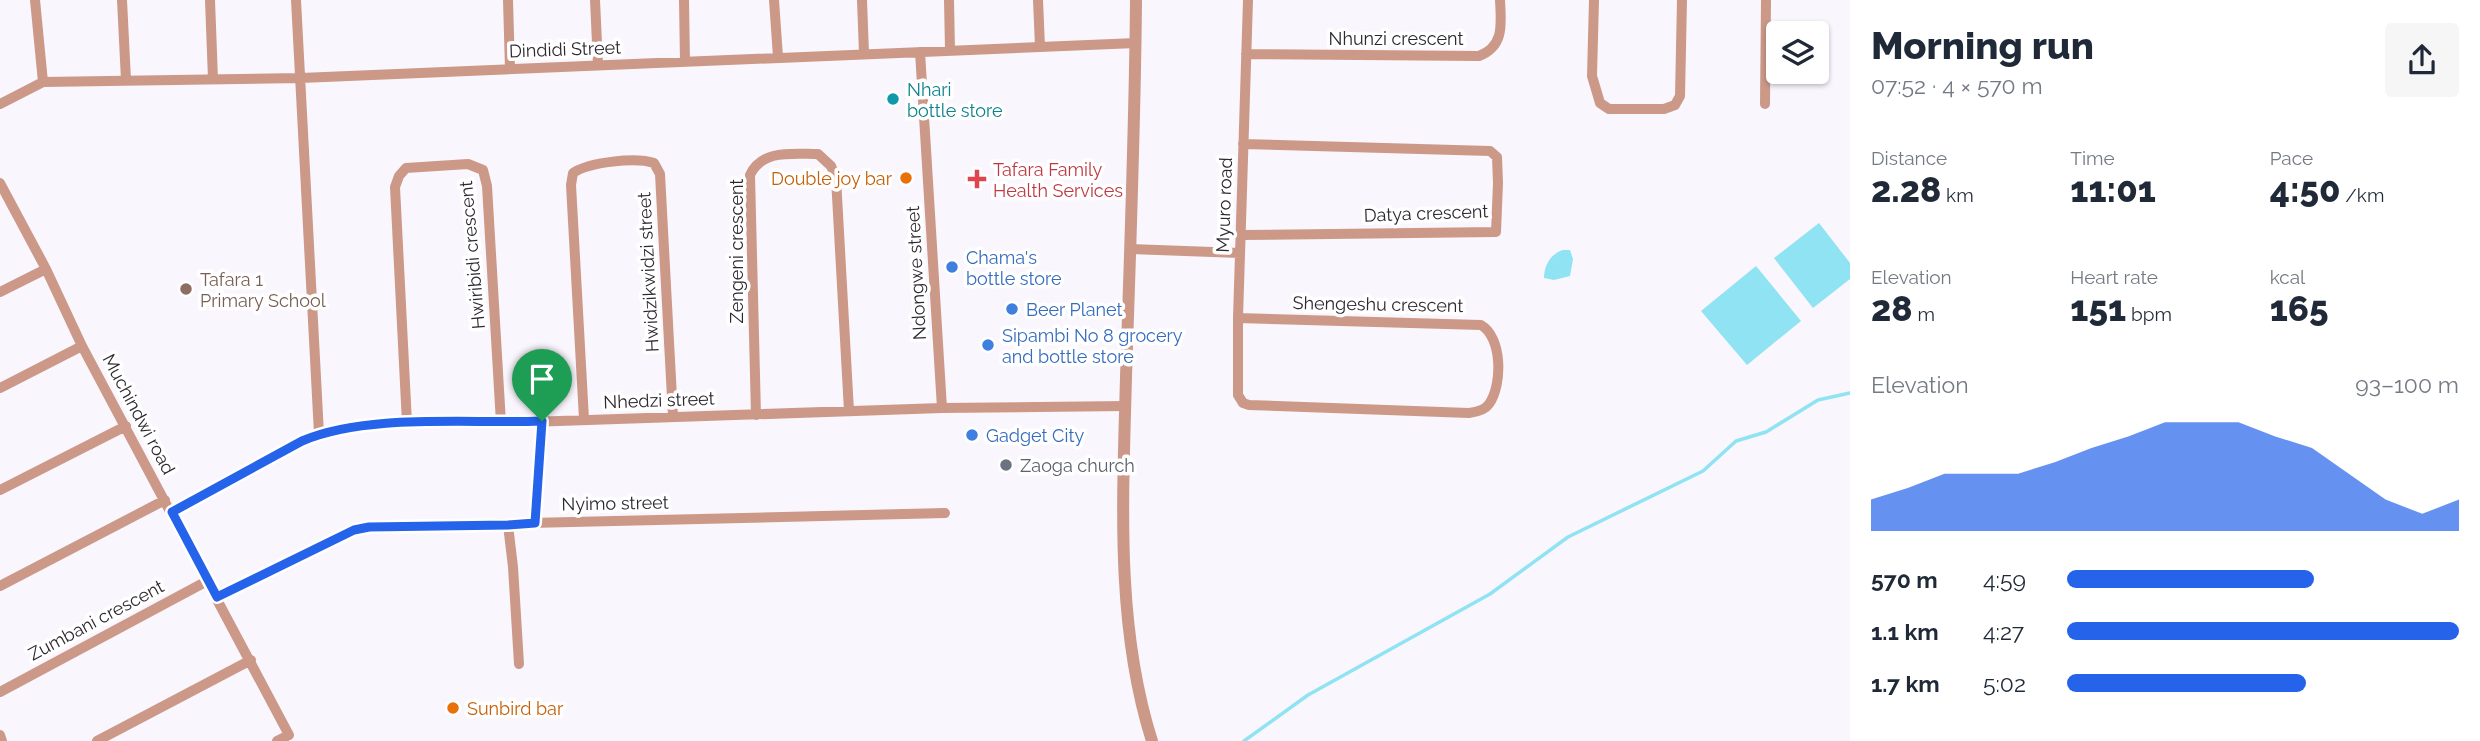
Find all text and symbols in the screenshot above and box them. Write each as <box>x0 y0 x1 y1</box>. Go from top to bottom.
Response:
map controls <box>1766 21 1829 84</box>
button: layers <box>1766 21 1829 84</box>
text: Morning run <box>1871 23 2094 68</box>
button: share <box>2385 23 2459 97</box>
street label: Nhunzi crescent <box>1329 28 1463 49</box>
street label: Dindidi Street <box>509 37 621 61</box>
text: 07:52 · 4 × 570 m <box>1871 72 2043 99</box>
place label: Nhari bottle store <box>907 79 1003 121</box>
marker: Nhari bottle store <box>885 91 901 107</box>
text: Distance <box>1871 147 1947 169</box>
text: Time <box>2070 147 2115 169</box>
text: Pace <box>2270 147 2313 169</box>
street label: Myuro road <box>1212 157 1236 253</box>
place label: Tafara Family Health Services <box>993 159 1123 201</box>
place label: Double joy bar <box>771 168 893 189</box>
marker: Tafara Family Health Services <box>967 169 987 189</box>
text: 2.28 <box>1871 169 1941 210</box>
text: 11:01 <box>2070 169 2156 210</box>
text: 4:50 <box>2270 169 2341 210</box>
marker: Double joy bar <box>898 170 914 186</box>
street label: Zengeni crescent <box>726 179 747 323</box>
street label: Hwiribidi crescent <box>455 180 489 330</box>
text: km <box>1941 184 1974 206</box>
text: /km <box>2341 184 2384 206</box>
street label: Hwidzikwidzi street <box>633 191 663 353</box>
street label: Datya crescent <box>1363 200 1489 226</box>
street label: Ndongwe street <box>902 205 930 341</box>
place label: Chama's bottle store <box>966 247 1062 289</box>
marker: Chama's bottle store <box>944 259 960 275</box>
text: Elevation <box>1871 266 1952 288</box>
text: Heart rate <box>2070 266 2158 288</box>
text: kcal <box>2270 266 2305 288</box>
place label: Tafara 1 Primary School <box>200 269 326 311</box>
marker: Tafara 1 Primary School <box>178 281 194 297</box>
text: 28 <box>1871 288 1913 329</box>
text: 151 <box>2070 288 2126 329</box>
text: 165 <box>2270 288 2329 329</box>
street label: Shengeshu crescent <box>1293 292 1463 316</box>
place label: Beer Planet <box>1026 299 1123 320</box>
marker: Beer Planet <box>1004 301 1020 317</box>
text: m <box>1913 303 1935 325</box>
text: bpm <box>2126 303 2172 325</box>
place label: Sipambi No 8 grocery and bottle store <box>1002 325 1183 367</box>
marker: Sipambi No 8 grocery and bottle store <box>980 337 996 353</box>
pin <box>512 349 572 421</box>
street label: Muchindwi road <box>98 350 180 478</box>
icon: arrive <box>523 360 561 398</box>
text: Elevation <box>1871 371 1969 398</box>
text: 93–100 m <box>2355 371 2459 398</box>
street label: Nhedzi street <box>603 388 715 412</box>
place label: Gadget City <box>986 425 1084 446</box>
marker: Gadget City <box>964 427 980 443</box>
place label: Zaoga church <box>1020 455 1135 476</box>
marker: Zaoga church <box>998 457 1014 473</box>
street label: Nyimo street <box>561 492 669 514</box>
text: 570 m <box>1871 566 1938 593</box>
text: 4:59 <box>1983 566 2026 593</box>
street label: Zumbani crescent <box>25 575 167 665</box>
text: 1.1 km <box>1871 618 1939 645</box>
text: 4:27 <box>1983 618 2024 645</box>
text: 1.7 km <box>1871 670 1940 697</box>
text: 5:02 <box>1983 670 2026 697</box>
place label: Sunbird bar <box>467 698 564 719</box>
marker: Sunbird bar <box>445 700 461 716</box>

